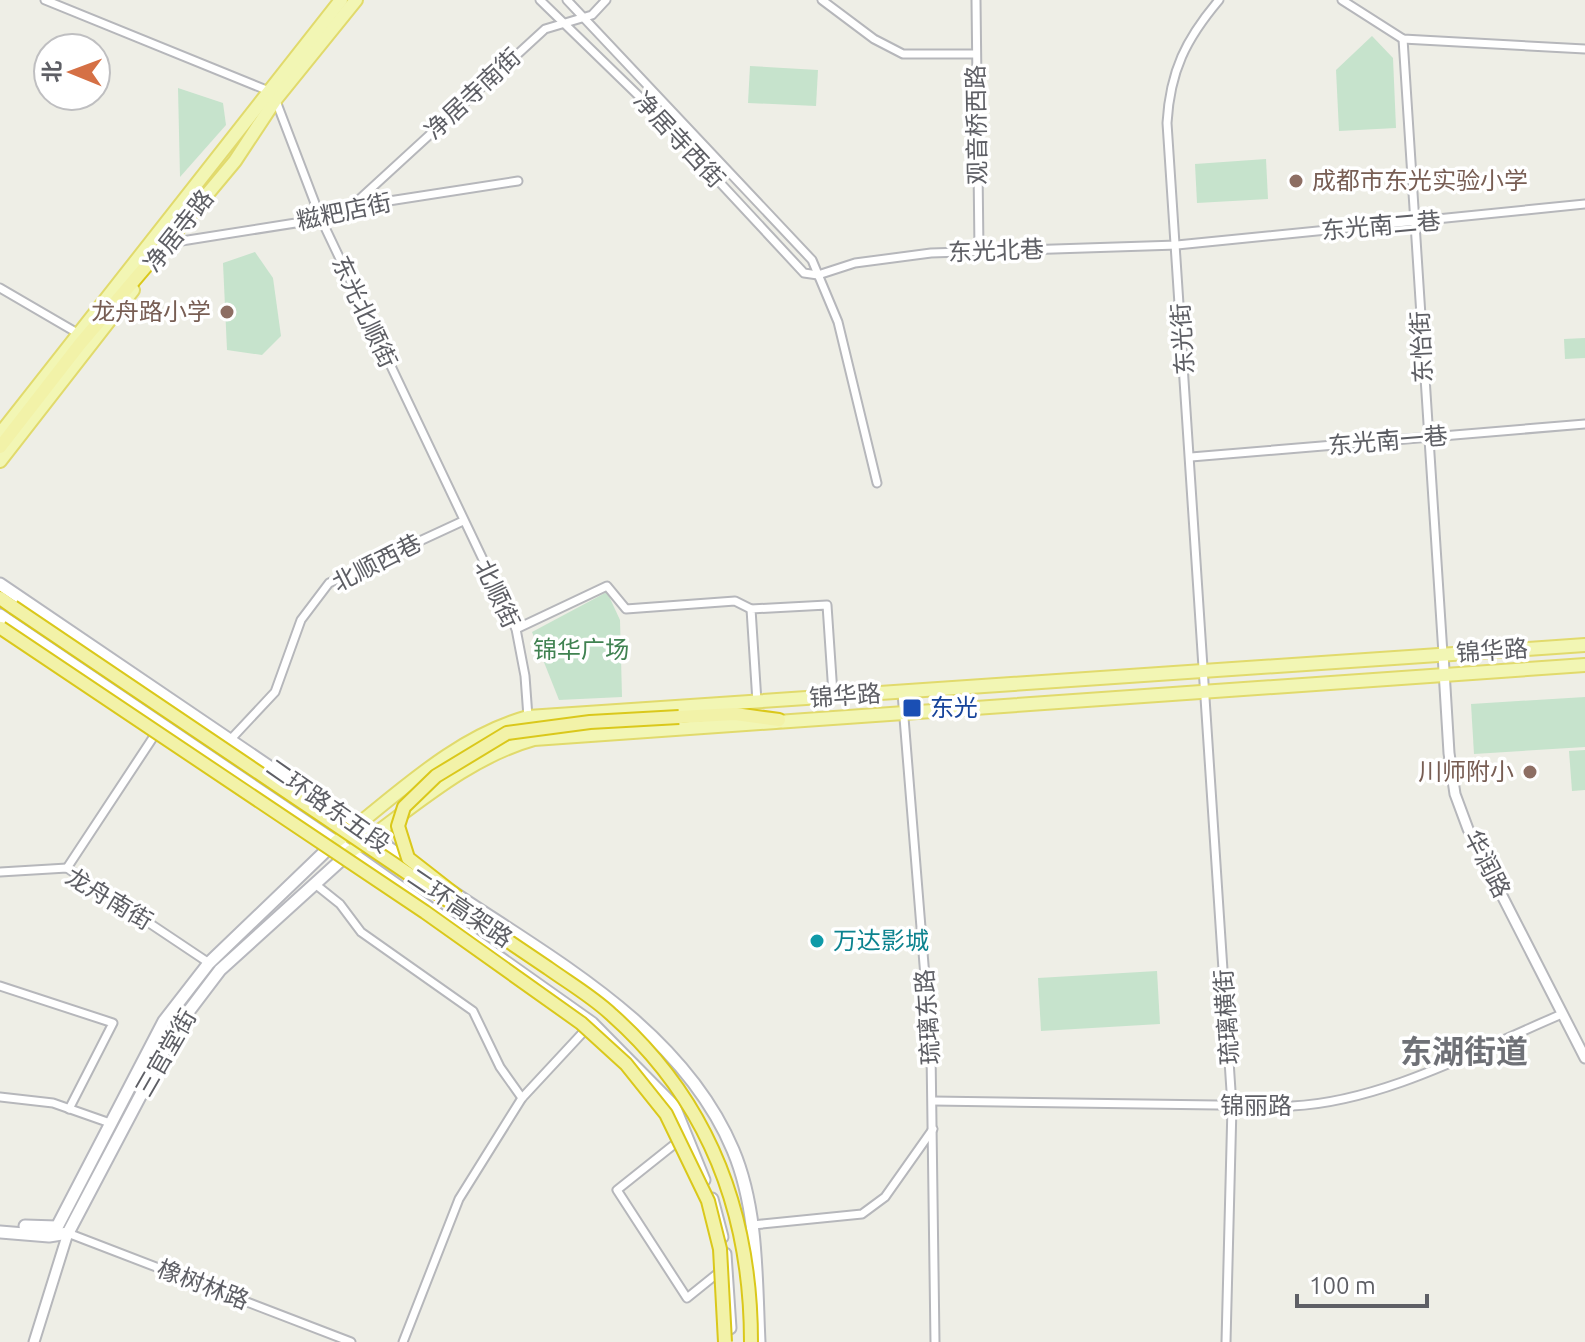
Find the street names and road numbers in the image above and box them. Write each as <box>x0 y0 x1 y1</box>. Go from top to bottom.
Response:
street label: 净居寺南街 <box>420 43 526 144</box>
street label: 观音桥西路 <box>962 65 991 185</box>
street label: 净居寺西街 <box>629 87 730 193</box>
street label: 净居寺路 <box>138 185 219 277</box>
street label: 糍粑店街 <box>294 188 394 235</box>
street label: 东光南二巷 <box>1320 207 1442 244</box>
street label: 东光北巷 <box>948 235 1044 266</box>
street label: 东光北顺街 <box>327 252 402 372</box>
street label: 东光街 <box>1167 302 1198 376</box>
street label: 东怡街 <box>1406 310 1437 384</box>
street label: 东光南一巷 <box>1327 422 1449 459</box>
street label: 北顺西巷 <box>328 529 426 596</box>
street label: 北顺街 <box>470 555 525 632</box>
street label: 锦华路 <box>1455 635 1529 666</box>
street label: 锦华路 <box>808 680 882 711</box>
street label: 二环路东五段 <box>262 753 395 858</box>
street label: 华润路 <box>1459 826 1516 902</box>
street label: 龙舟南街 <box>61 862 157 935</box>
street label: 二环高架路 <box>403 863 518 952</box>
street label: 琉璃东路 <box>911 968 944 1066</box>
street label: 琉璃横街 <box>1210 968 1243 1066</box>
street label: 三官堂街 <box>130 1004 201 1101</box>
street label: 锦丽路 <box>1220 1092 1292 1119</box>
street label: 橡树林路 <box>154 1255 253 1314</box>

